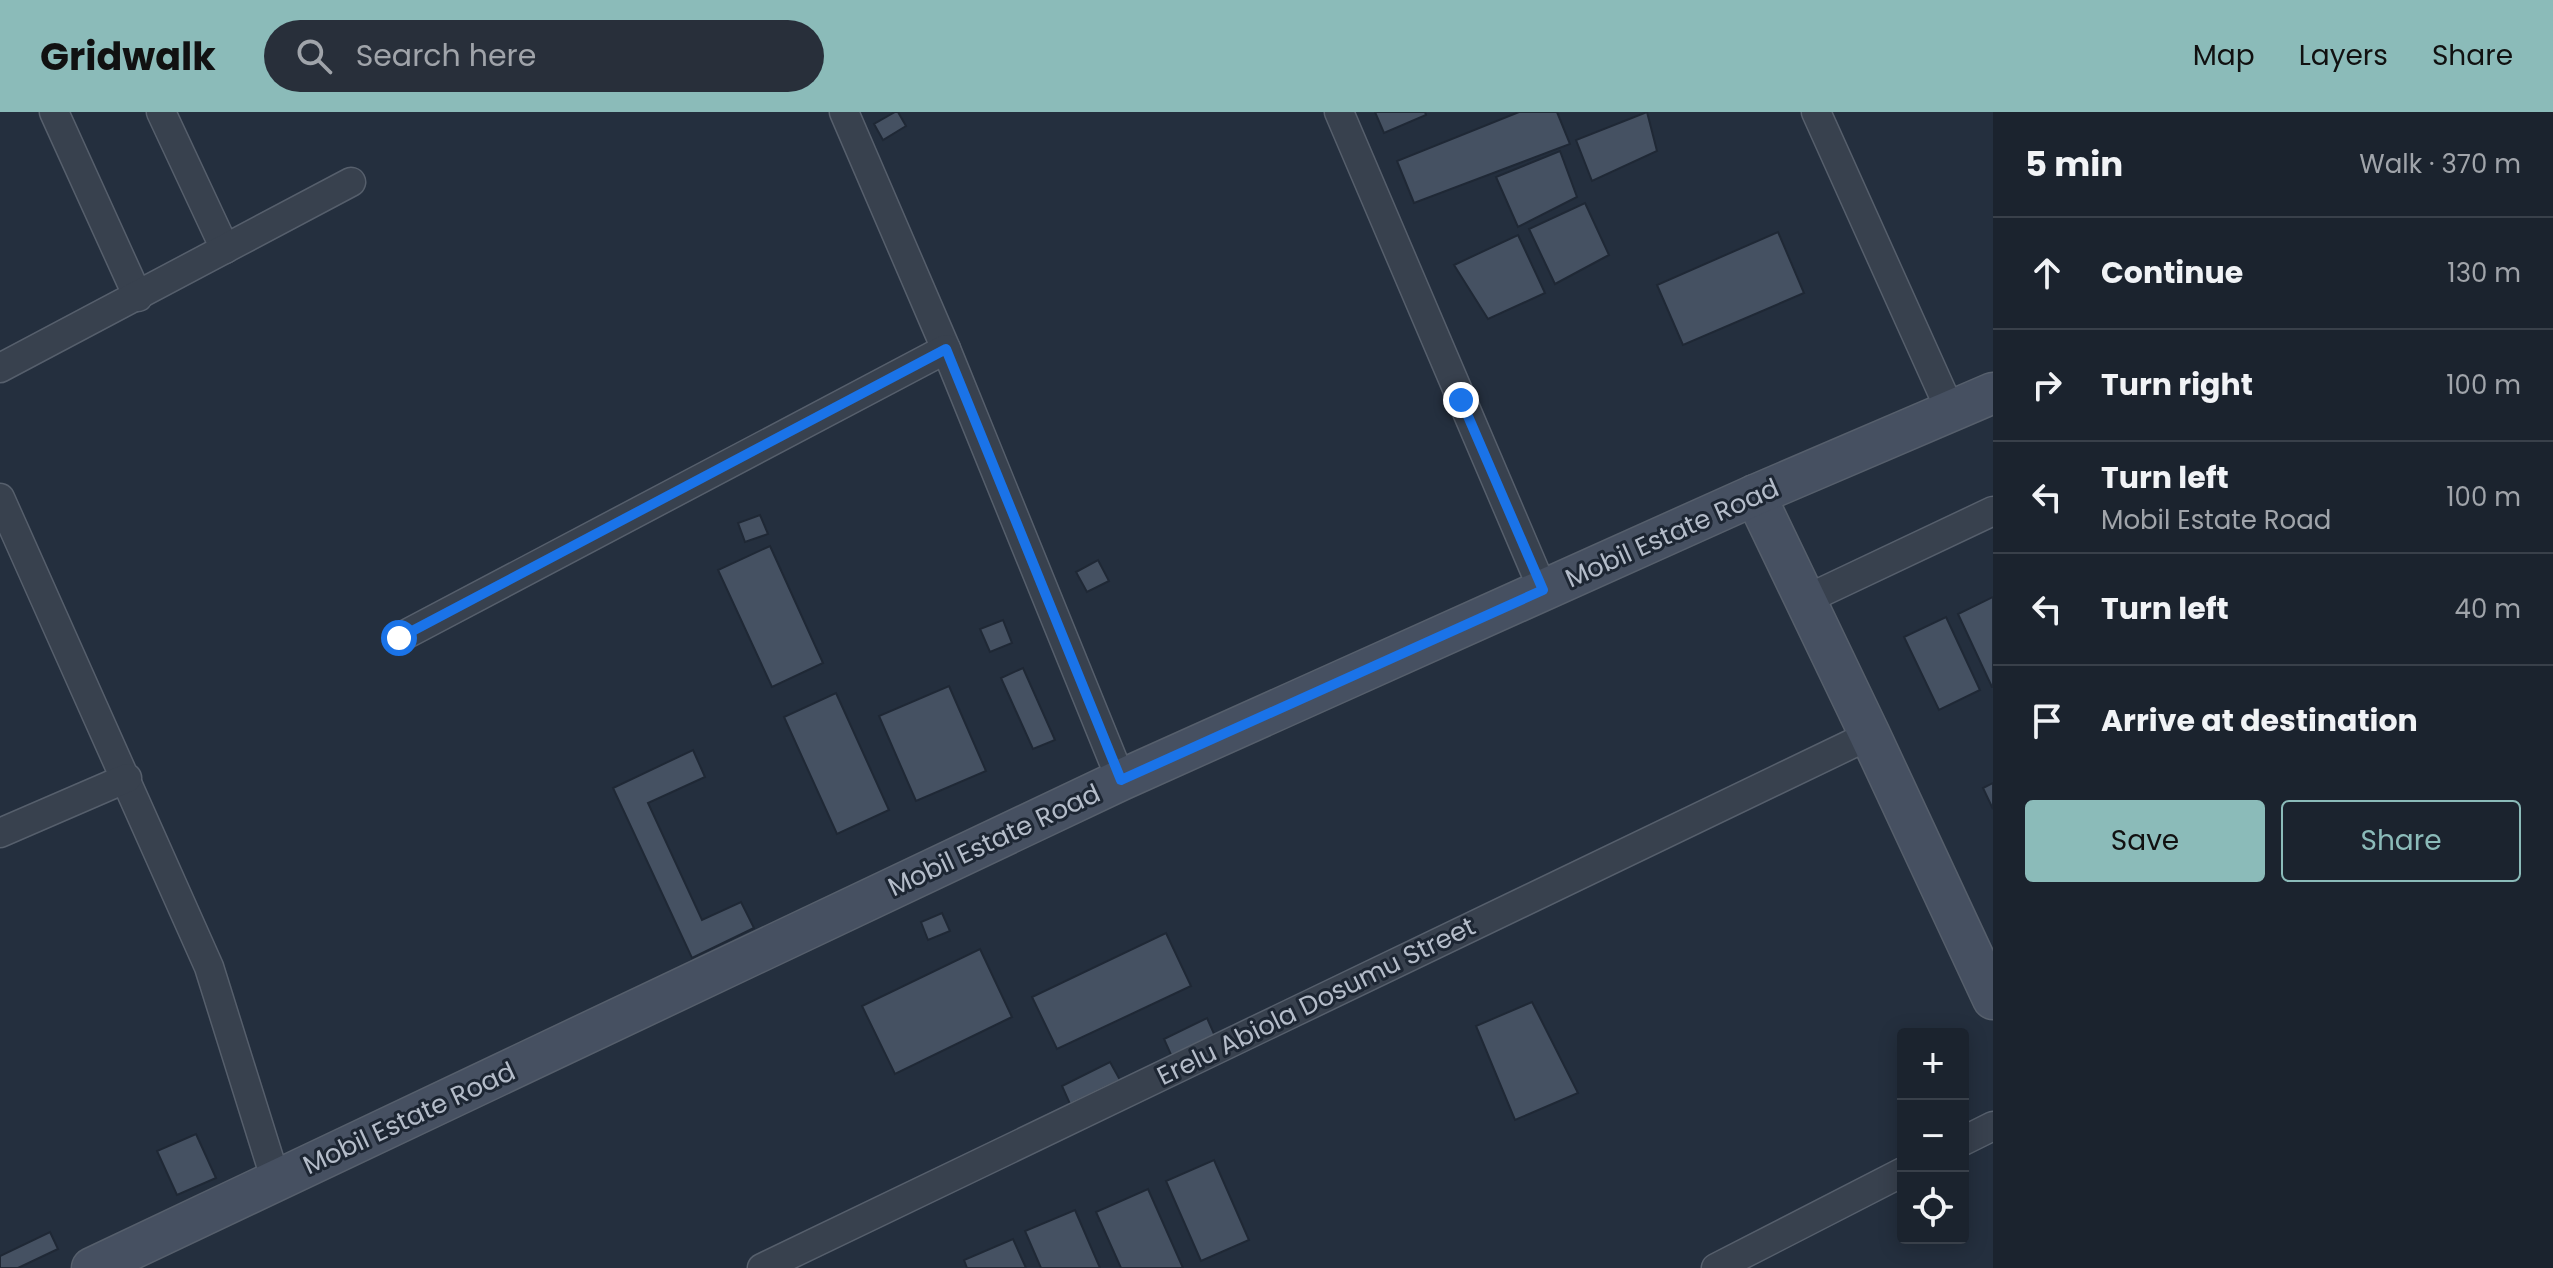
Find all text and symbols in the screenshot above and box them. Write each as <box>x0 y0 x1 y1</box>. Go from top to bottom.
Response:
search box <box>264 20 824 92</box>
text: Gridwalk <box>40 30 216 83</box>
icon: search <box>292 34 336 78</box>
text: Search here <box>356 34 536 77</box>
text: Map <box>2193 36 2255 75</box>
text: Layers <box>2299 36 2388 75</box>
text: Share <box>2432 36 2513 75</box>
text: 5 min <box>2025 140 2123 188</box>
text: Walk · 370 m <box>2359 146 2521 182</box>
icon: ahead <box>2025 251 2069 295</box>
text: Continue <box>2101 251 2243 294</box>
text: 130 m <box>2447 255 2521 291</box>
icon: right <box>2025 363 2069 407</box>
text: Turn right <box>2101 363 2253 406</box>
text: 100 m <box>2446 367 2521 403</box>
route end <box>1443 382 1479 418</box>
text: Turn left <box>2101 456 2229 499</box>
street label: Mobil Estate Road <box>1559 470 1785 596</box>
icon: left <box>2025 475 2069 519</box>
text: 100 m <box>2446 479 2521 515</box>
text: Mobil Estate Road <box>2101 502 2331 538</box>
icon: left <box>2025 587 2069 631</box>
text: Turn left <box>2101 587 2229 630</box>
text: 40 m <box>2455 591 2521 627</box>
route start <box>381 620 417 656</box>
icon: arrive <box>2025 699 2069 743</box>
text: Arrive at destination <box>2101 699 2418 742</box>
street label: Mobil Estate Road <box>882 775 1106 905</box>
button: Save <box>2025 800 2265 882</box>
button: Share <box>2281 800 2521 882</box>
street label: Erelu Abiola Dosumu Street <box>1151 908 1481 1094</box>
map controls <box>1897 1028 1969 1244</box>
button: + <box>1897 1028 1969 1100</box>
street label: Mobil Estate Road <box>297 1053 521 1183</box>
button: − <box>1897 1100 1969 1172</box>
button: locate <box>1897 1172 1969 1244</box>

